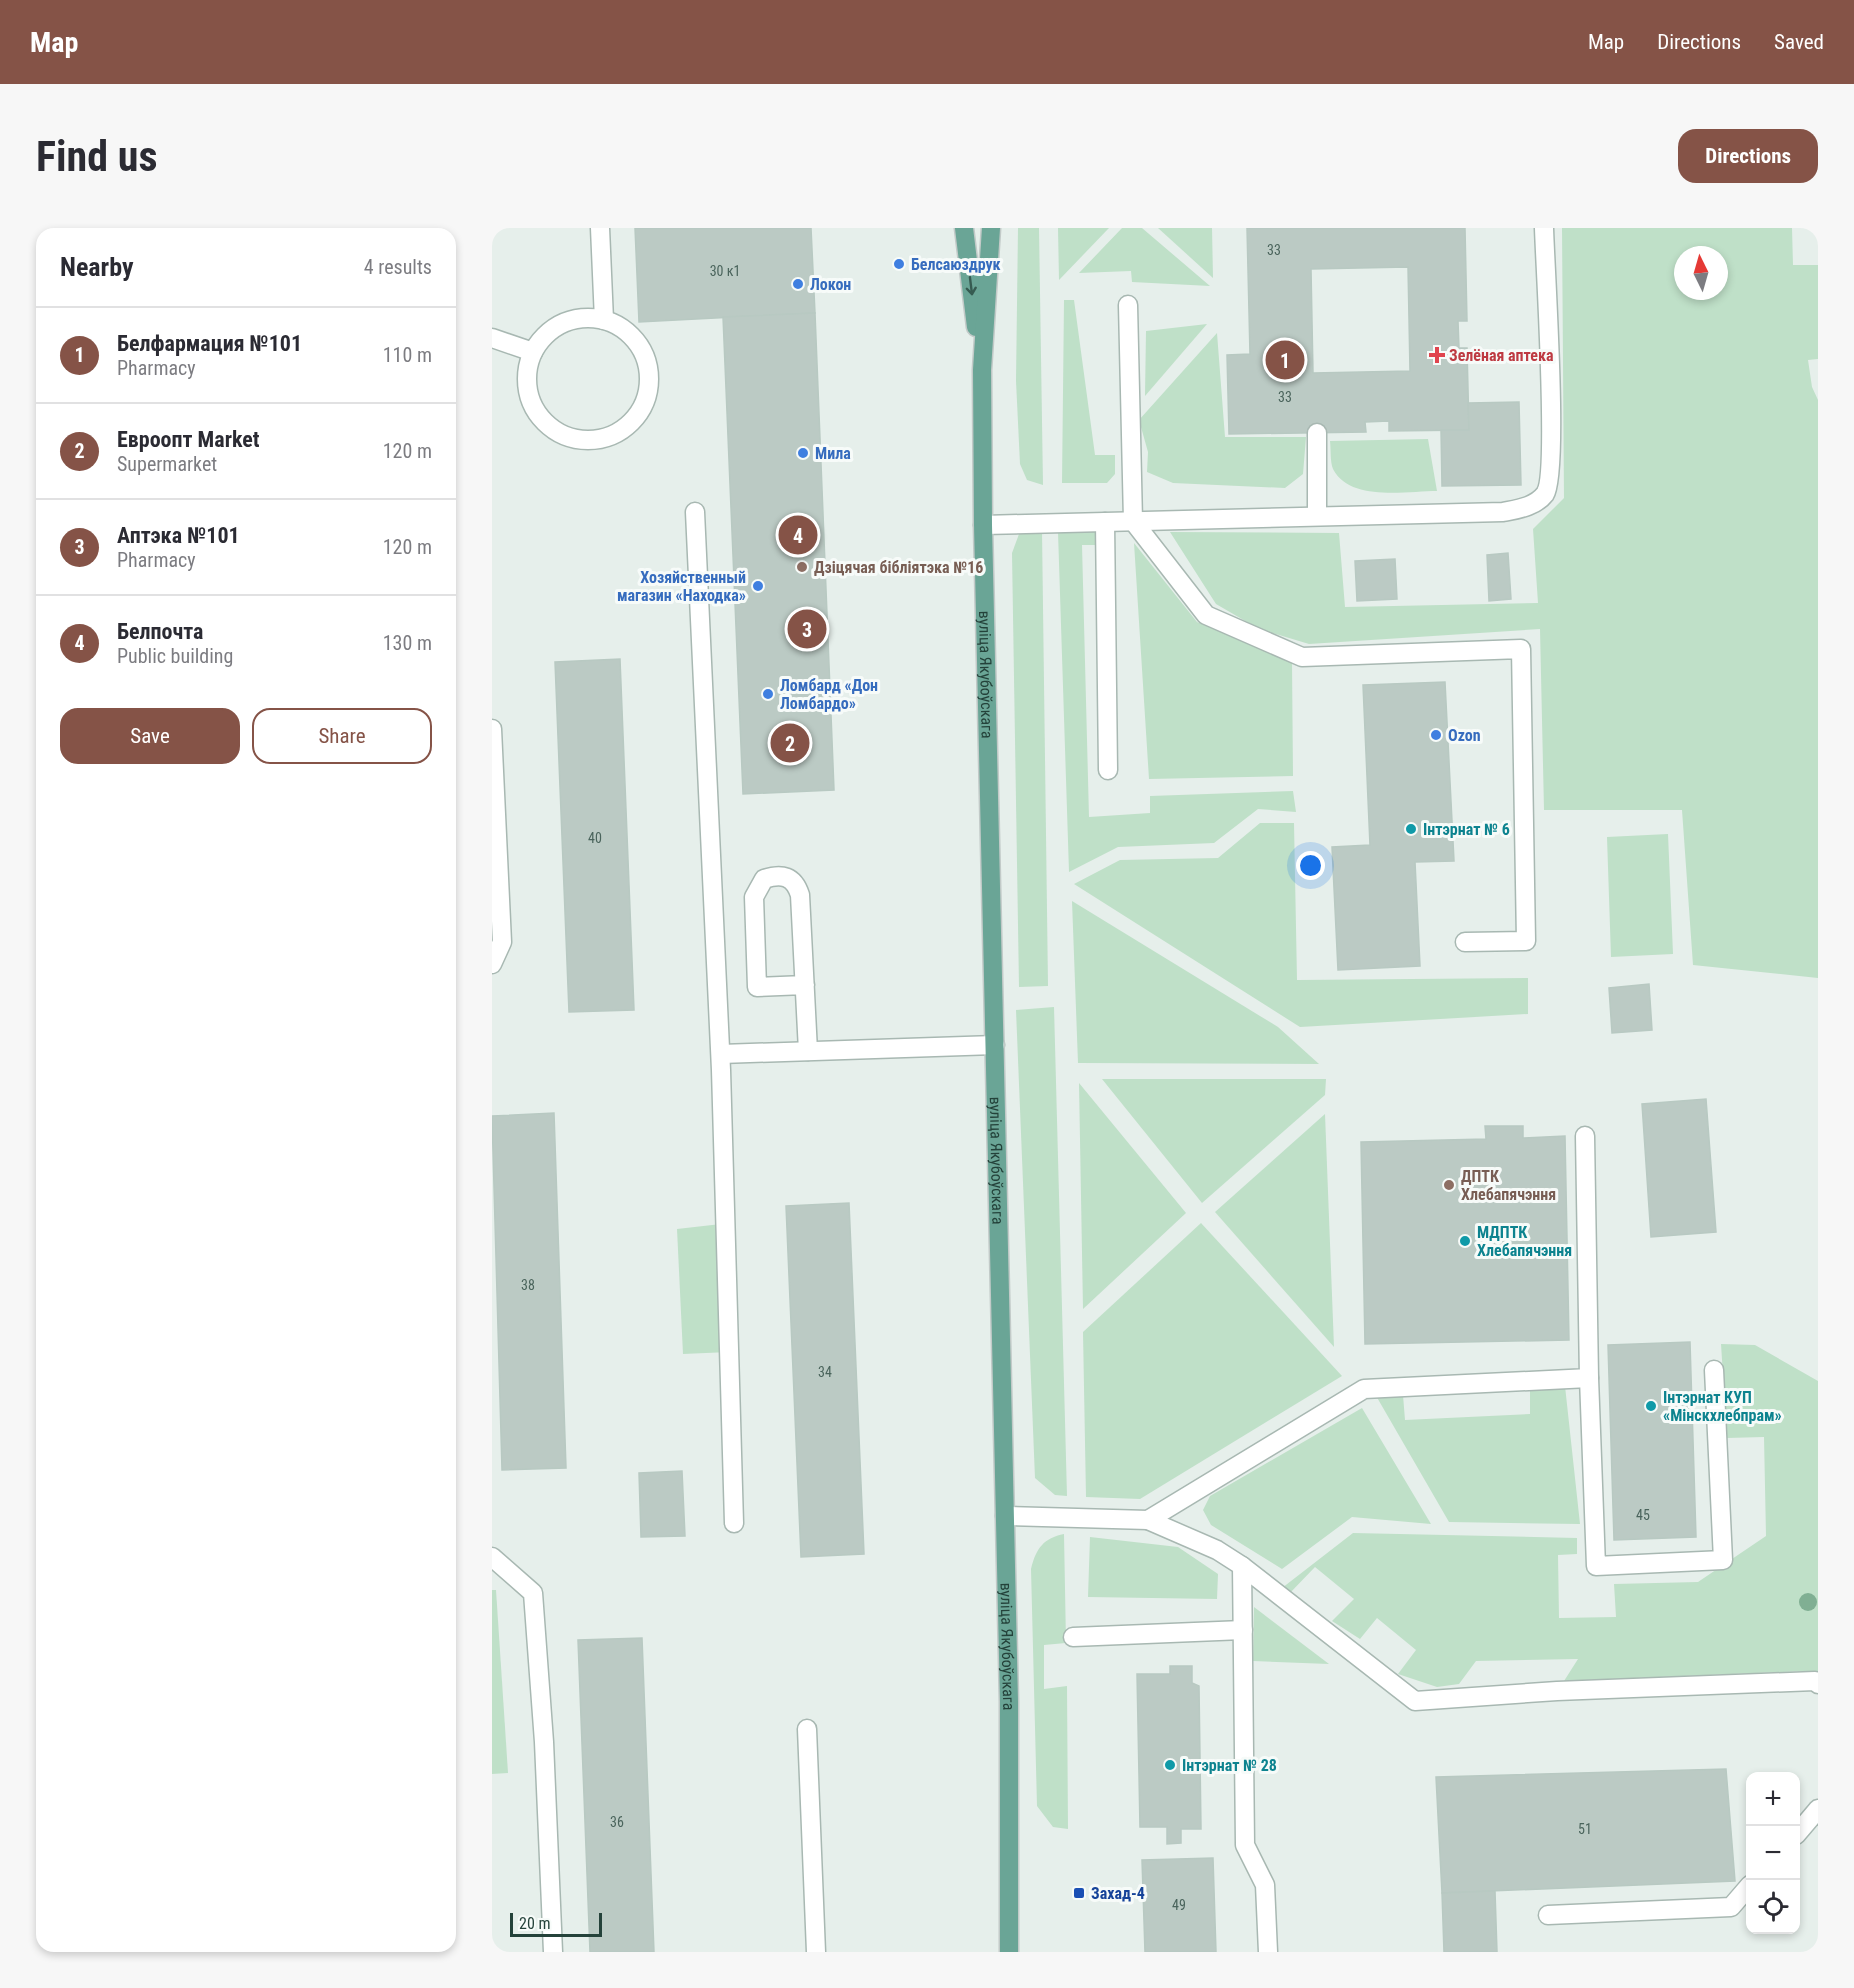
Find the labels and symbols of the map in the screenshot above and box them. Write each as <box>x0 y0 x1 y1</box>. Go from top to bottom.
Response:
house number: 33 <box>1267 242 1281 258</box>
north arrow <box>1674 246 1728 300</box>
place label: Белсаюздрук <box>911 255 1001 274</box>
marker: Белсаюздрук <box>892 257 906 271</box>
house number: 30 к1 <box>710 263 740 279</box>
place label: Локон <box>810 275 851 294</box>
one-way arrow <box>966 276 977 296</box>
marker: Локон <box>791 277 805 291</box>
pin: 1 <box>1266 338 1304 382</box>
place label: Зелёная аптека <box>1449 346 1554 365</box>
marker: Зелёная аптека <box>1430 348 1444 362</box>
house number: 33 <box>1278 389 1292 405</box>
place label: Мила <box>815 444 851 463</box>
marker: Мила <box>796 446 810 460</box>
pin: 4 <box>778 512 818 558</box>
place label: Дзіцячая бібліятэка №16 <box>814 558 983 577</box>
marker: Дзіцячая бібліятэка №16 <box>795 560 809 574</box>
place label: Хозяйственный магазин «Находка» <box>617 568 746 605</box>
marker: Хозяйственный магазин «Находка» <box>751 579 765 593</box>
pin: 3 <box>788 606 826 652</box>
street label: вуліца Якубоўскага <box>975 611 997 739</box>
place label: Ломбард «Дон Ломбардо» <box>780 676 878 713</box>
marker: Ломбард «Дон Ломбардо» <box>761 687 775 701</box>
pin: 2 <box>770 720 810 766</box>
place label: Ozon <box>1448 726 1481 745</box>
marker: Ozon <box>1429 728 1443 742</box>
place label: Інтэрнат № 6 <box>1423 820 1510 839</box>
marker: Інтэрнат № 6 <box>1404 822 1418 836</box>
house number: 40 <box>588 830 602 846</box>
your location <box>1296 851 1325 880</box>
street label: вуліца Якубоўскага <box>986 1096 1007 1225</box>
place label: ДПТК Хлебапячэння <box>1461 1167 1556 1204</box>
marker: ДПТК Хлебапячэння <box>1442 1178 1456 1192</box>
place label: МДПТК Хлебапячэння <box>1477 1223 1572 1260</box>
marker: МДПТК Хлебапячэння <box>1458 1234 1472 1248</box>
house number: 38 <box>521 1277 535 1293</box>
house number: 34 <box>818 1364 832 1380</box>
place label: Інтэрнат КУП «Мінскхлебпрам» <box>1663 1388 1782 1425</box>
marker: Інтэрнат КУП «Мінскхлебпрам» <box>1644 1399 1658 1413</box>
house number: 45 <box>1636 1507 1650 1523</box>
street label: вуліца Якубоўскага <box>996 1582 1018 1710</box>
place label: Інтэрнат № 28 <box>1182 1756 1277 1775</box>
marker: Інтэрнат № 28 <box>1163 1758 1177 1772</box>
house number: 36 <box>610 1814 624 1830</box>
house number: 51 <box>1578 1821 1592 1837</box>
place label: Захад-4 <box>1091 1884 1145 1903</box>
marker: Захад-4 <box>1072 1886 1086 1900</box>
house number: 49 <box>1172 1897 1186 1913</box>
scale bar <box>510 1910 602 1938</box>

